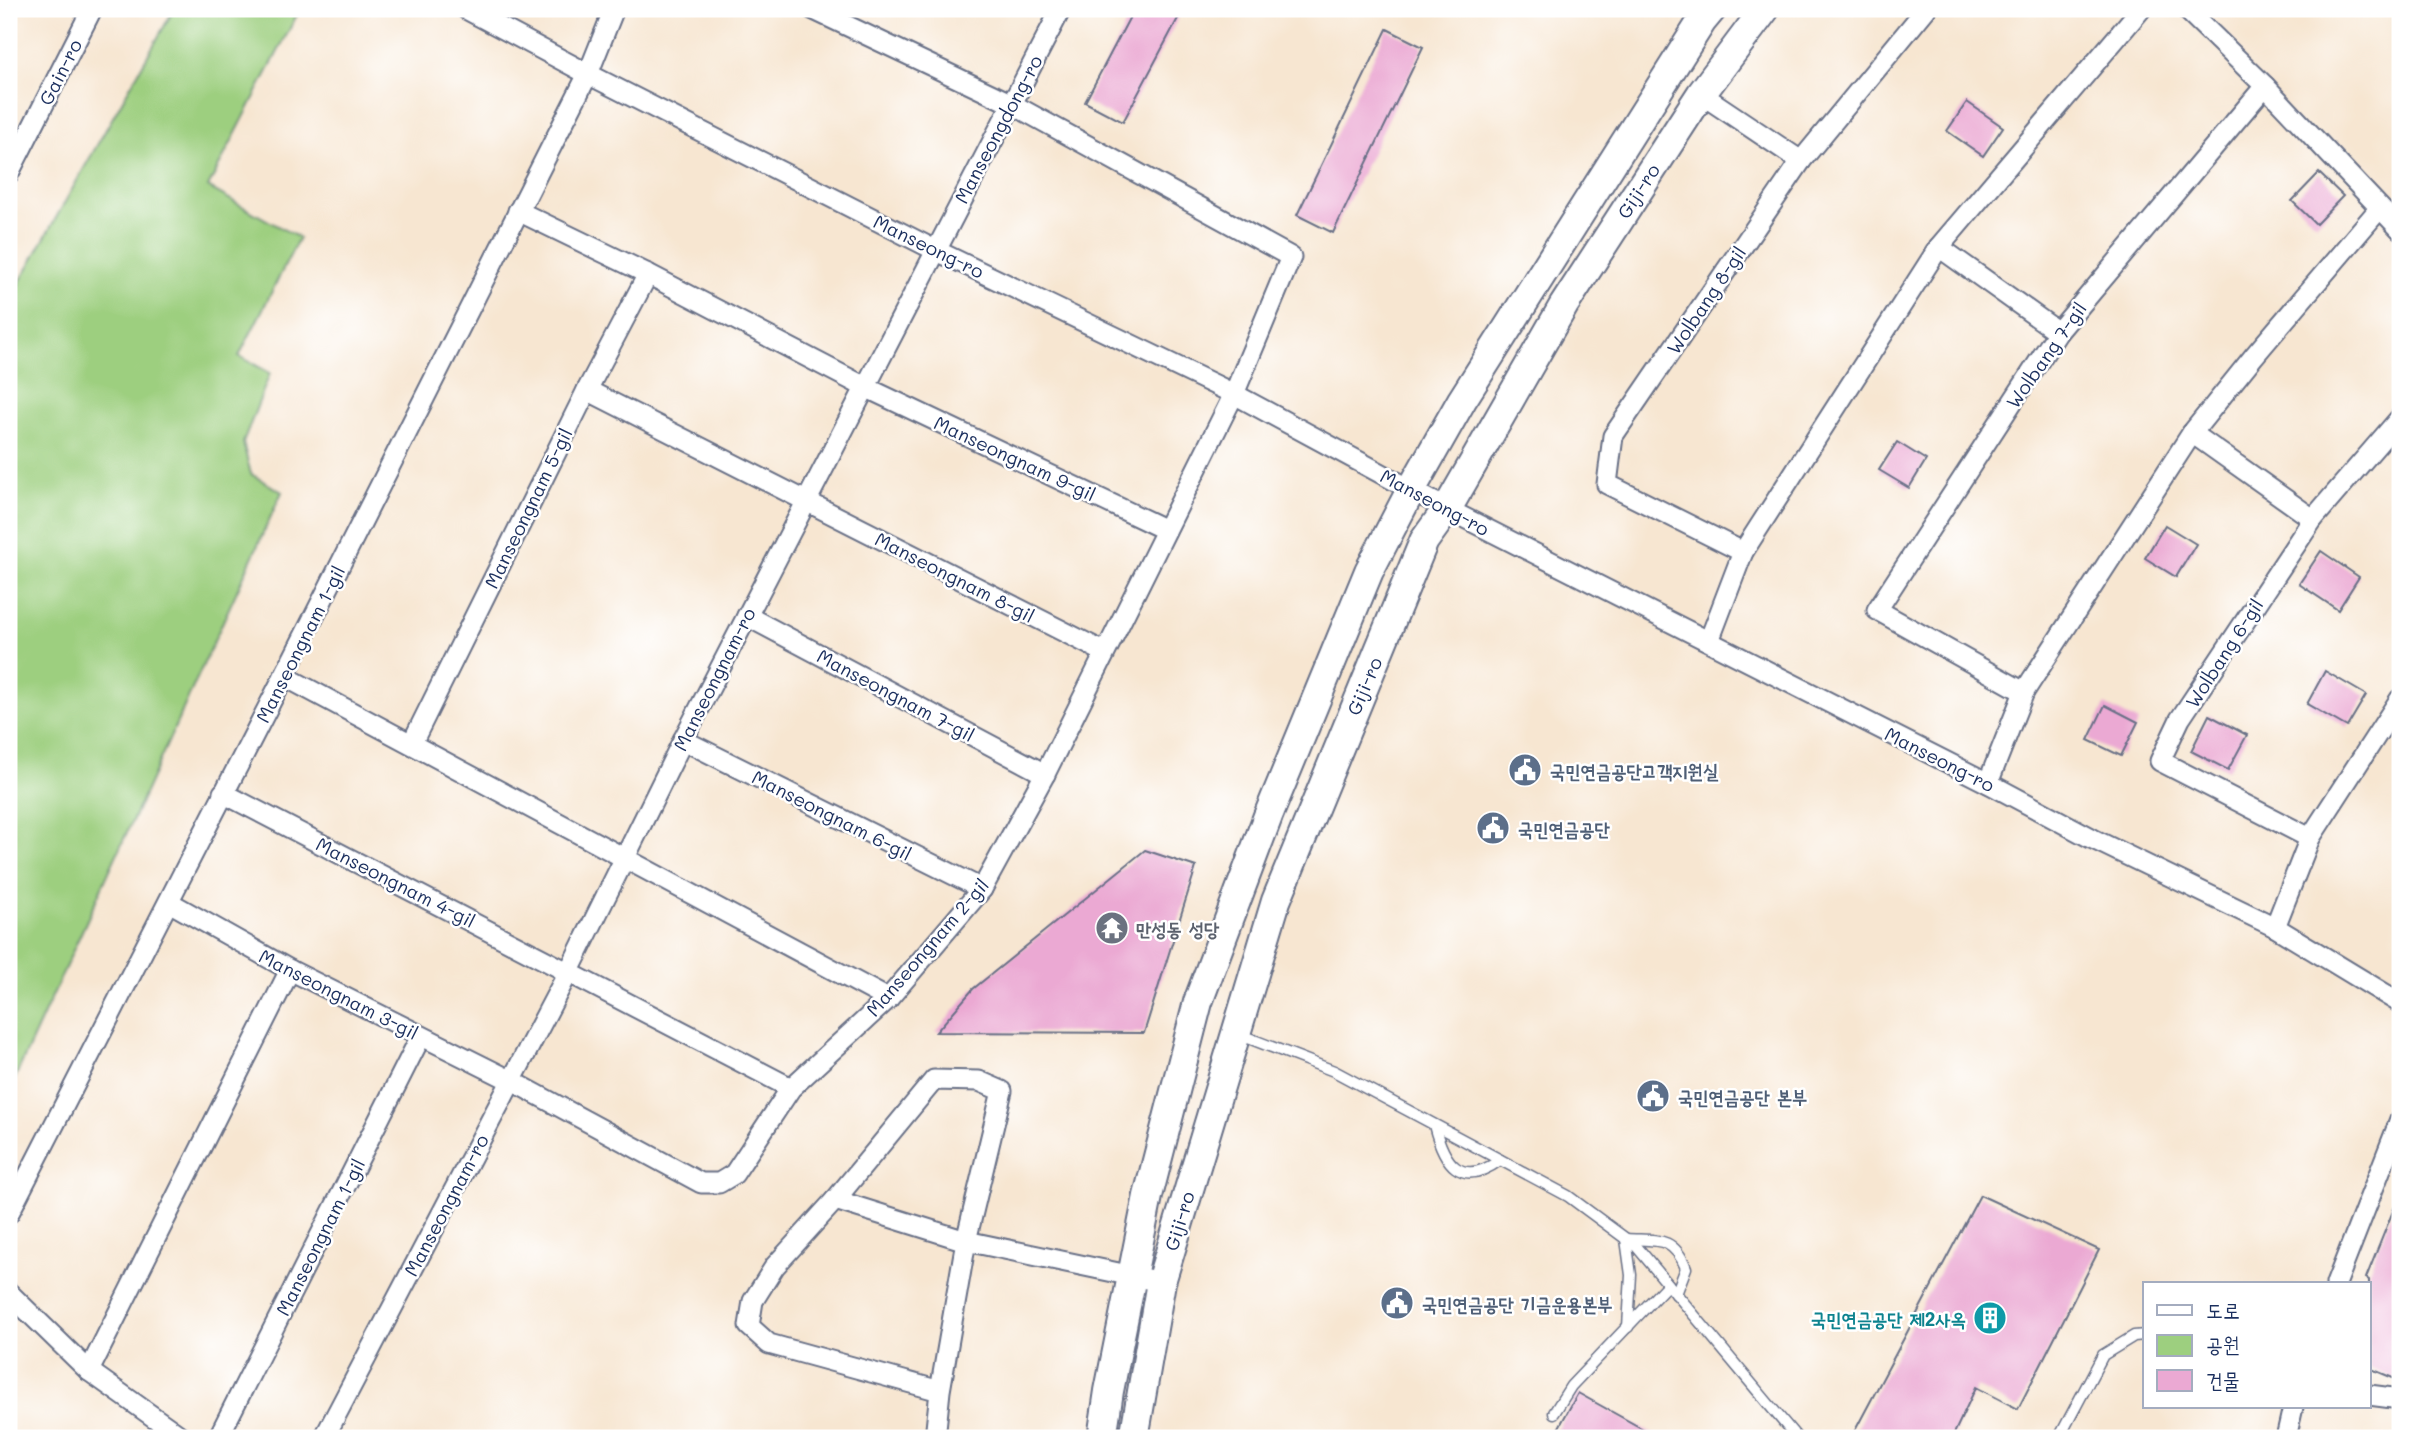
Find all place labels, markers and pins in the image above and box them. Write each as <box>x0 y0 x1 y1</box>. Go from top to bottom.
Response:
public building icon: 국민연금공단고객지원실 <box>1506 751 1544 789</box>
place label: 국민연금공단고객지원실 <box>1550 758 1719 783</box>
public building icon: 국민연금공단 <box>1474 809 1512 847</box>
place label: 국민연금공단 <box>1518 816 1610 841</box>
temple icon: 만성동 성당 <box>1093 909 1131 947</box>
place label: 만성동 성당 <box>1136 916 1220 941</box>
public building icon: 국민연금공단 본부 <box>1634 1077 1672 1115</box>
place label: 국민연금공단 본부 <box>1678 1084 1807 1109</box>
public building icon: 국민연금공단 기금운용본부 <box>1378 1284 1416 1322</box>
place label: 국민연금공단 기금운용본부 <box>1422 1291 1612 1316</box>
building icon: 국민연금공단 제2사옥 <box>1971 1299 2009 1337</box>
place label: 국민연금공단 제2사옥 <box>1811 1306 1966 1331</box>

